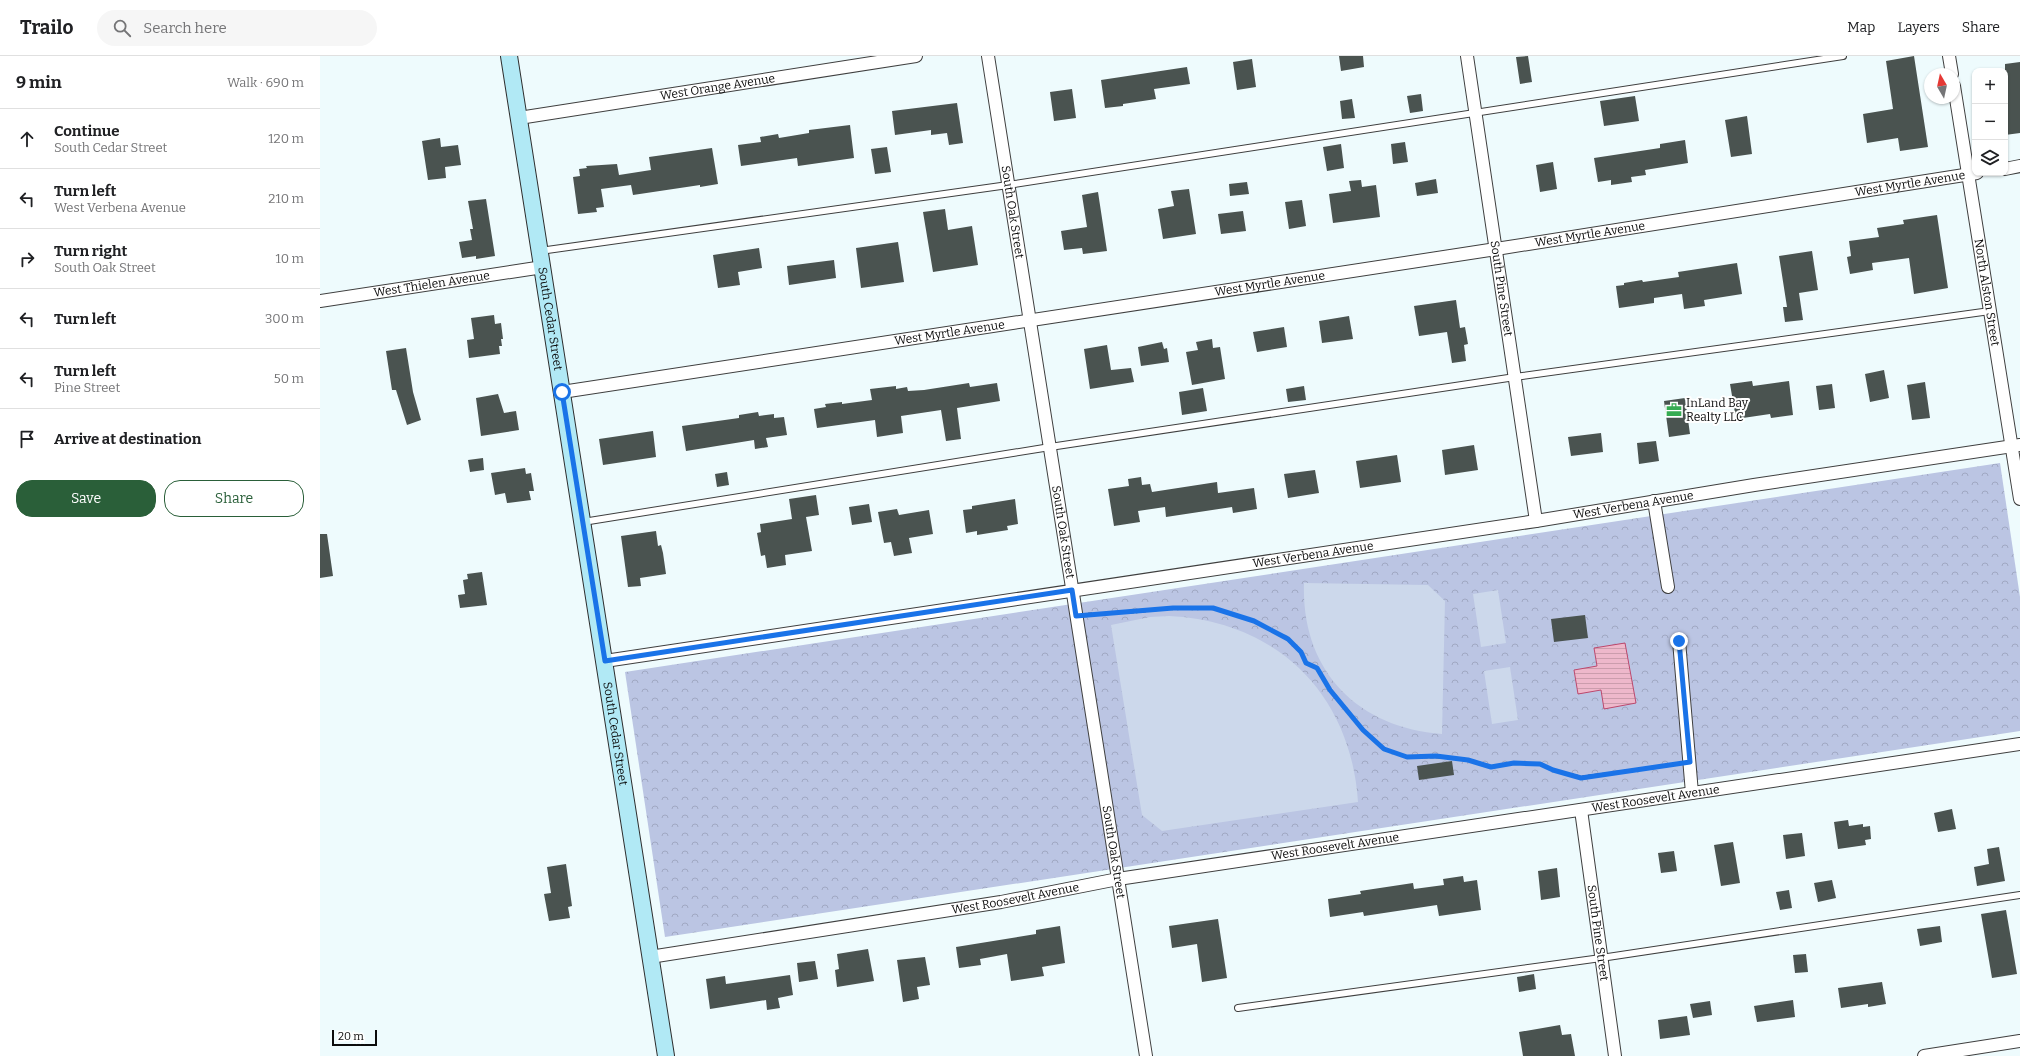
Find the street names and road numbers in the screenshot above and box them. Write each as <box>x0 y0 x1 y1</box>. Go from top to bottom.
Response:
street label: West Orange Avenue <box>659 71 776 103</box>
street label: South Oak Street <box>998 165 1027 260</box>
street label: West Myrtle Avenue <box>1854 168 1966 199</box>
street label: West Myrtle Avenue <box>1534 219 1646 250</box>
street label: North Alston Street <box>1972 238 2003 348</box>
street label: South Pine Street <box>1487 240 1516 338</box>
street label: South Cedar Street <box>535 266 565 372</box>
street label: West Thielen Avenue <box>373 268 491 300</box>
street label: West Myrtle Avenue <box>1214 268 1326 299</box>
street label: West Myrtle Avenue <box>893 317 1006 348</box>
street label: South Oak Street <box>1049 485 1078 580</box>
street label: West Verbena Avenue <box>1572 488 1695 522</box>
street label: West Verbena Avenue <box>1252 539 1374 571</box>
street label: South Cedar Street <box>600 681 631 787</box>
street label: West Roosevelt Avenue <box>1591 782 1720 815</box>
street label: South Oak Street <box>1100 805 1128 900</box>
street label: West Roosevelt Avenue <box>1270 830 1400 863</box>
street label: West Roosevelt Avenue <box>951 880 1080 917</box>
street label: South Pine Street <box>1584 884 1612 982</box>

